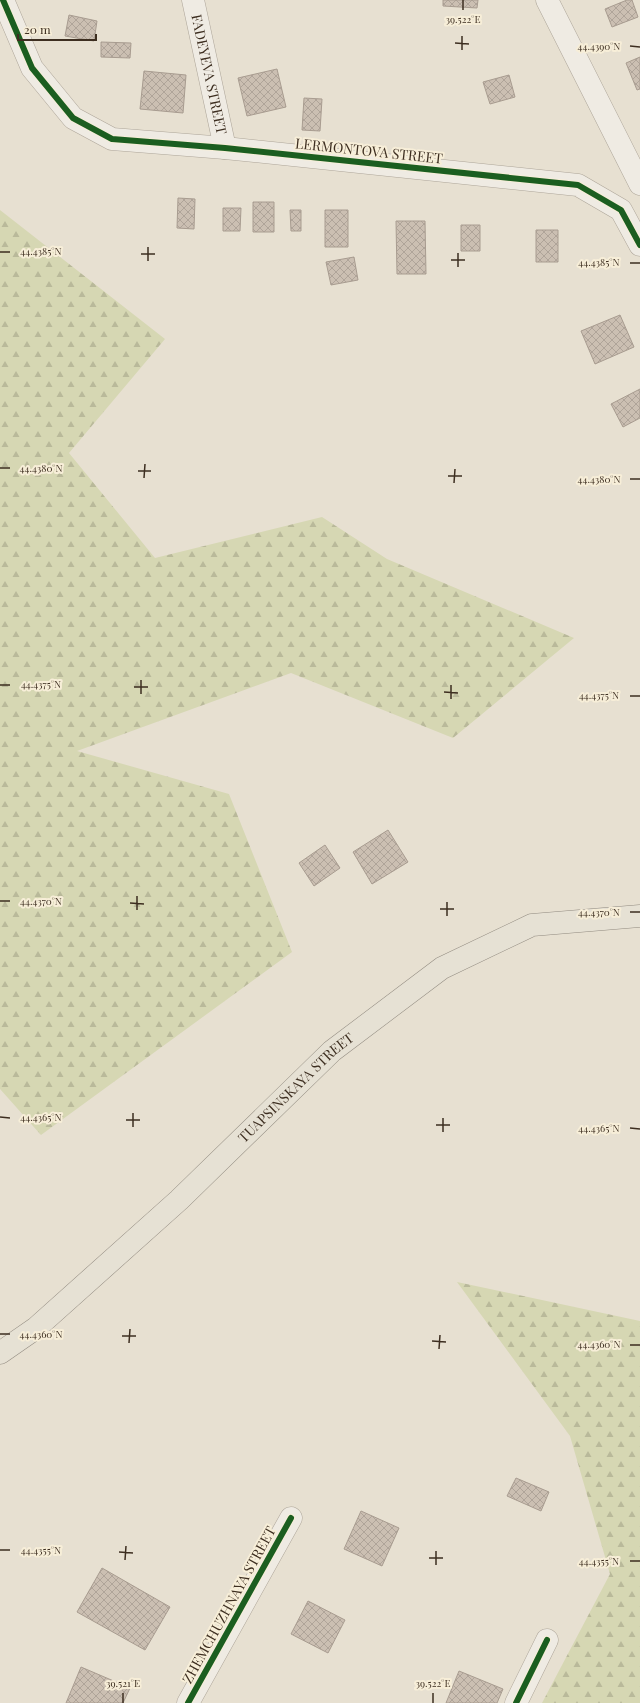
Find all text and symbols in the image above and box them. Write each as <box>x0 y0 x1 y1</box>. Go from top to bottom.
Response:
street label: FADEYEVA STREET <box>187 12 232 136</box>
text: 39.522°E <box>445 12 481 26</box>
scale bar <box>18 16 96 42</box>
text: 20 m <box>24 21 51 37</box>
text: 44.4390°N <box>578 39 620 53</box>
street label: LERMONTOVA STREET <box>294 133 444 168</box>
text: 44.4385°N <box>20 244 62 258</box>
text: 44.4385°N <box>578 255 620 269</box>
text: 44.4380°N <box>20 461 62 475</box>
text: 44.4380°N <box>578 472 620 486</box>
text: 44.4375°N <box>21 677 61 691</box>
text: 44.4375°N <box>579 688 619 702</box>
text: 44.4370°N <box>20 894 62 908</box>
text: 44.4370°N <box>578 905 620 919</box>
street label: TUAPSINSKAYA STREET <box>234 1028 358 1147</box>
text: 44.4365°N <box>20 1110 62 1124</box>
text: 44.4365°N <box>578 1121 620 1135</box>
text: 44.4360°N <box>20 1327 62 1341</box>
text: 44.4360°N <box>578 1337 620 1351</box>
street label: ZHEMCHUZHNAYA STREET <box>177 1522 280 1687</box>
text: 44.4355°N <box>21 1543 61 1557</box>
text: 44.4355°N <box>579 1554 619 1568</box>
text: 39.521°E <box>106 1676 140 1690</box>
text: 39.522°E <box>415 1676 451 1690</box>

